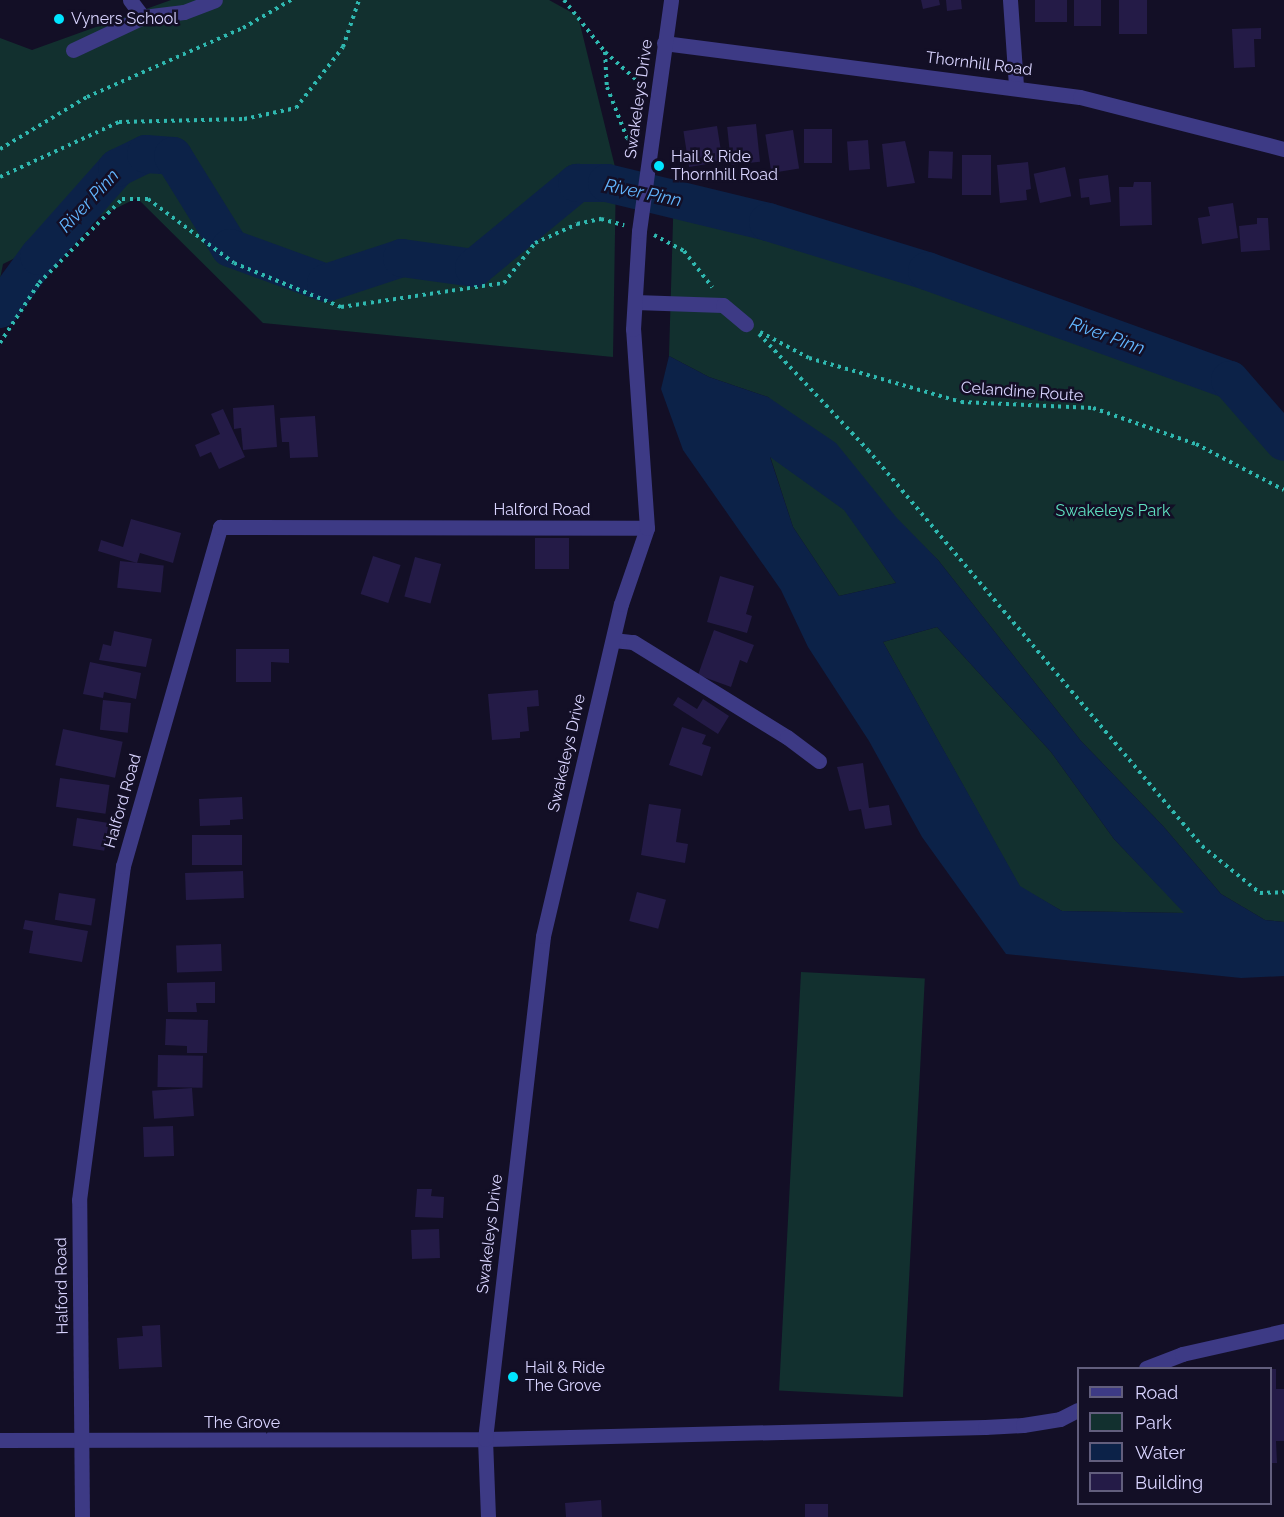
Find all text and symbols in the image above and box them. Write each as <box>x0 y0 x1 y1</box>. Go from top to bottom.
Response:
place label: Vyners School <box>71 9 178 29</box>
marker: Vyners School <box>52 12 66 26</box>
street label: Swakeleys Drive <box>621 38 657 160</box>
street label: Thornhill Road <box>924 48 1034 80</box>
place label: Hail & Ride Thornhill Road <box>671 147 779 185</box>
marker: Hail & Ride Thornhill Road <box>652 159 666 173</box>
water label: River Pinn <box>54 165 124 237</box>
water label: River Pinn <box>602 174 684 212</box>
water label: River Pinn <box>1066 312 1148 360</box>
street label: Celandine Route <box>960 378 1084 406</box>
street label: Halford Road <box>493 500 591 520</box>
park label: Swakeleys Park <box>1056 501 1170 521</box>
street label: Swakeleys Drive <box>544 692 590 814</box>
street label: Halford Road <box>100 752 146 850</box>
street label: Swakeleys Drive <box>473 1173 507 1295</box>
street label: Halford Road <box>52 1237 72 1335</box>
place label: Hail & Ride The Grove <box>525 1358 605 1396</box>
legend <box>1077 1367 1272 1505</box>
marker: Hail & Ride The Grove <box>506 1370 520 1384</box>
text: Road <box>1135 1382 1178 1403</box>
text: Park <box>1135 1412 1172 1433</box>
street label: The Grove <box>204 1413 280 1433</box>
text: Water <box>1135 1442 1185 1463</box>
text: Building <box>1135 1472 1203 1493</box>

